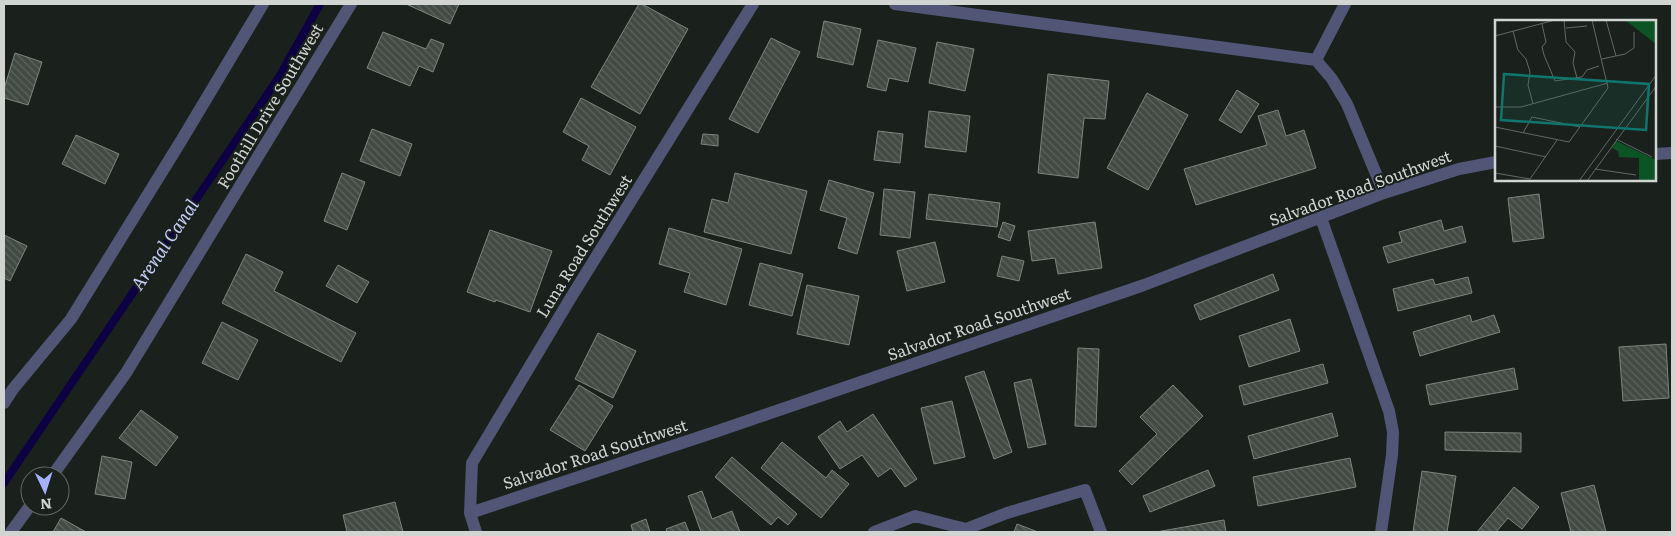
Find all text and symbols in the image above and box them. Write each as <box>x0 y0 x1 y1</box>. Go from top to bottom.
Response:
street label: Foothill Drive Southwest <box>210 18 328 193</box>
inset map <box>1495 20 1656 181</box>
street label: Salvador Road Southwest <box>1265 143 1455 231</box>
street label: Luna Road Southwest <box>529 169 637 322</box>
water label: Arenal Canal <box>123 192 205 295</box>
street label: Salvador Road Southwest <box>884 280 1074 366</box>
street label: Salvador Road Southwest <box>499 412 690 494</box>
north arrow <box>20 466 70 516</box>
text: N <box>39 495 53 515</box>

